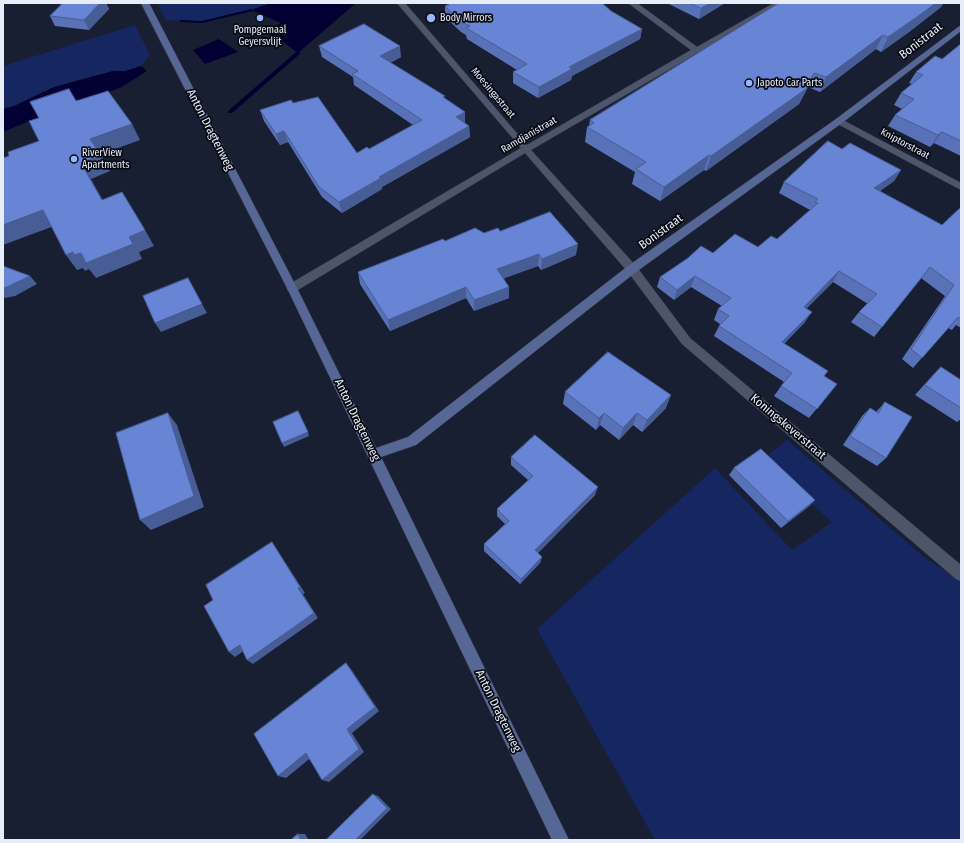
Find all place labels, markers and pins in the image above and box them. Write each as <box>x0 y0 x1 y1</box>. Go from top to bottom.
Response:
marker: Body Mirrors <box>425 12 437 24</box>
place label: Body Mirrors <box>440 12 492 24</box>
marker: Pompgemaal Geyersvlijt <box>255 13 265 23</box>
place label: Pompgemaal Geyersvlijt <box>234 24 286 48</box>
place label: Japoto Car Parts <box>757 77 822 89</box>
marker: Japoto Car Parts <box>744 78 754 88</box>
place label: RiverView Apartments <box>82 147 130 170</box>
marker: RiverView Apartments <box>69 154 79 164</box>

